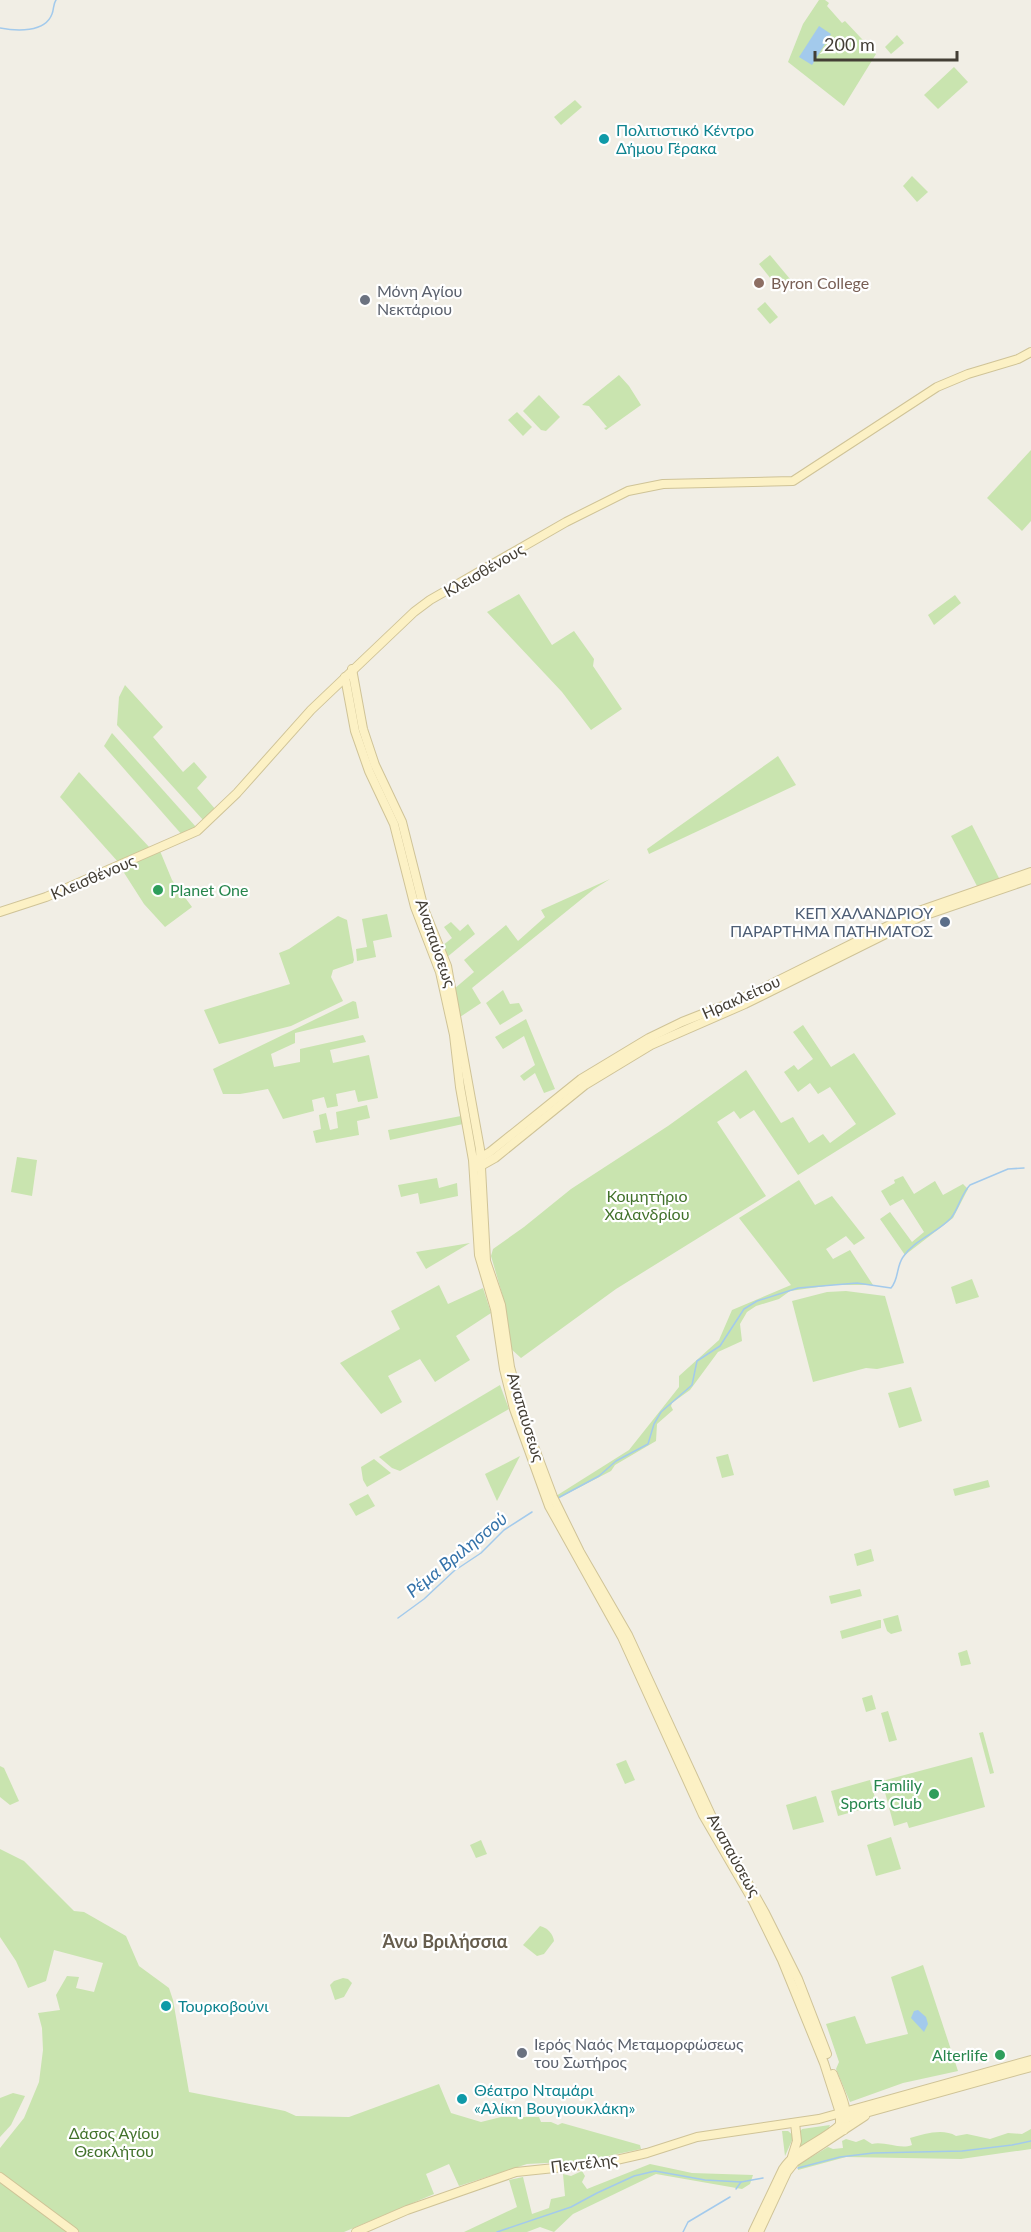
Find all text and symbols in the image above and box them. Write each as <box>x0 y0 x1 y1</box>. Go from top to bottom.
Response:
scale bar <box>815 24 958 62</box>
text: 200 m <box>824 33 875 55</box>
place label: Πολιτιστικό Κέντρο Δήμου Γέρακα <box>616 120 754 157</box>
marker: Πολιτιστικό Κέντρο Δήμου Γέρακα <box>597 132 611 146</box>
place label: Byron College <box>771 273 869 292</box>
marker: Byron College <box>752 276 766 290</box>
place label: Μόνη Αγίου Νεκτάριου <box>377 281 462 318</box>
marker: Μόνη Αγίου Νεκτάριου <box>358 293 372 307</box>
street label: Κλεισθένους <box>440 538 528 600</box>
street label: Κλεισθένους <box>48 850 139 903</box>
place label: Planet One <box>170 880 248 899</box>
marker: Planet One <box>151 883 165 897</box>
street label: Αναπαύσεως <box>413 896 461 990</box>
place label: ΚΕΠ ΧΑΛΑΝΔΡΙΟΥ ΠΑΡΑΡΤΗΜΑ ΠΑΤΗΜΑΤΟΣ <box>730 903 933 940</box>
marker: ΚΕΠ ΧΑΛΑΝΔΡΙΟΥ ΠΑΡΑΡΤΗΜΑ ΠΑΤΗΜΑΤΟΣ <box>938 915 952 929</box>
street label: Ηρακλείτου <box>699 971 783 1022</box>
park label: Κοιμητήριο Χαλανδρίου <box>604 1186 690 1223</box>
street label: Αναπαύσεως <box>504 1370 549 1464</box>
water label: Ρέμα Βριλησσού <box>401 1507 511 1602</box>
place label: Famlily Sports Club <box>841 1775 923 1812</box>
marker: Famlily Sports Club <box>927 1787 941 1801</box>
street label: Αναπαύσεως <box>704 1810 765 1900</box>
district label: Άνω Βριλήσσια <box>381 1930 508 1952</box>
place label: Τουρκοβούνι <box>178 1996 269 2015</box>
marker: Τουρκοβούνι <box>159 1999 173 2013</box>
place label: Ιερός Ναός Μεταμορφώσεως του Σωτήρος <box>534 2034 744 2071</box>
place label: Alterlife <box>932 2045 988 2064</box>
marker: Ιερός Ναός Μεταμορφώσεως του Σωτήρος <box>515 2046 529 2060</box>
marker: Alterlife <box>993 2048 1007 2062</box>
place label: Θέατρο Νταμάρι «Αλίκη Βουγιουκλάκη» <box>474 2080 636 2117</box>
marker: Θέατρο Νταμάρι «Αλίκη Βουγιουκλάκη» <box>455 2092 469 2106</box>
park label: Δάσος Αγίου Θεοκλήτου <box>69 2123 159 2160</box>
street label: Πεντέλης <box>549 2149 619 2176</box>

